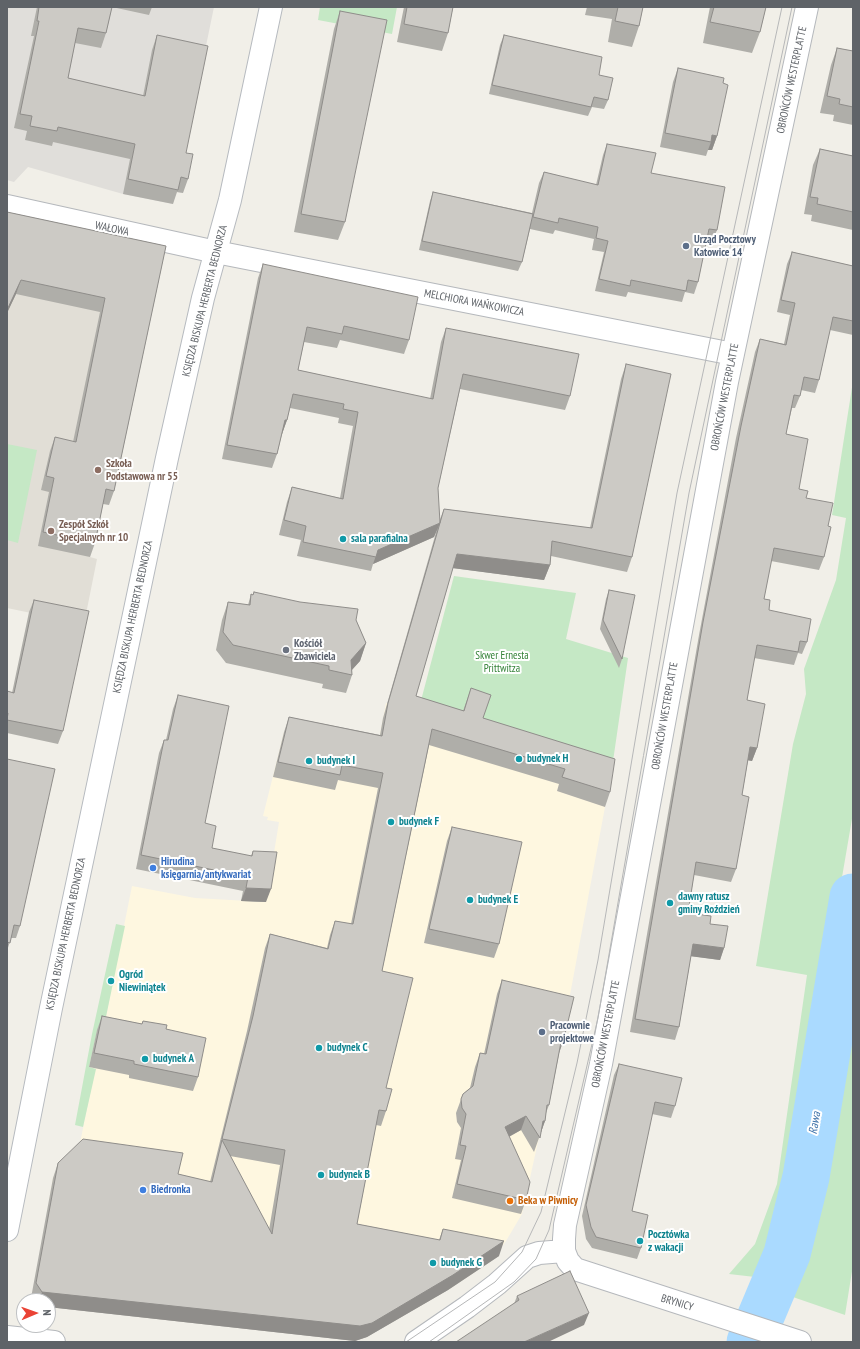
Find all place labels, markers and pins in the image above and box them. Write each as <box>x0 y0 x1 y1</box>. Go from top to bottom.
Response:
place label: Urząd Pocztowy Katowice 14 <box>694 233 756 259</box>
marker: Urząd Pocztowy Katowice 14 <box>681 241 691 251</box>
place label: Szkoła Podstawowa nr 55 <box>106 457 178 483</box>
marker: Szkoła Podstawowa nr 55 <box>93 465 103 475</box>
place label: Zespół Szkół Specjalnych nr 10 <box>59 518 128 544</box>
marker: Zespół Szkół Specjalnych nr 10 <box>46 526 56 536</box>
place label: sala parafialna <box>351 532 408 546</box>
marker: sala parafialna <box>338 534 348 544</box>
place label: Kościół Zbawiciela <box>294 637 336 663</box>
marker: Kościół Zbawiciela <box>281 645 291 655</box>
place label: budynek H <box>527 752 568 766</box>
place label: budynek I <box>317 754 355 768</box>
marker: budynek H <box>514 754 524 764</box>
marker: budynek I <box>304 756 314 766</box>
place label: budynek F <box>399 815 439 829</box>
marker: budynek F <box>386 817 396 827</box>
place label: Hirudina księgarnia/antykwariat <box>161 855 251 881</box>
marker: Hirudina księgarnia/antykwariat <box>148 863 158 873</box>
place label: dawny ratusz gminy Roździeń <box>678 890 740 916</box>
place label: budynek E <box>478 893 518 907</box>
marker: budynek E <box>465 895 475 905</box>
marker: dawny ratusz gminy Roździeń <box>665 898 675 908</box>
place label: Ogród Niewiniątek <box>119 968 166 994</box>
marker: Ogród Niewiniątek <box>106 976 116 986</box>
place label: Pracownie projektowe <box>550 1019 594 1045</box>
marker: Pracownie projektowe <box>537 1027 547 1037</box>
place label: budynek C <box>327 1041 368 1055</box>
marker: budynek C <box>314 1043 324 1053</box>
place label: budynek A <box>153 1052 194 1066</box>
marker: budynek A <box>140 1054 150 1064</box>
place label: budynek B <box>329 1168 370 1182</box>
marker: budynek B <box>316 1170 326 1180</box>
place label: Biedronka <box>151 1183 191 1197</box>
marker: Biedronka <box>138 1185 148 1195</box>
place label: Beka w Piwnicy <box>518 1194 578 1208</box>
marker: Beka w Piwnicy <box>505 1196 515 1206</box>
place label: Pocztówka z wakacji <box>648 1228 689 1254</box>
marker: Pocztówka z wakacji <box>635 1236 645 1246</box>
place label: budynek G <box>441 1256 482 1270</box>
marker: budynek G <box>428 1258 438 1268</box>

